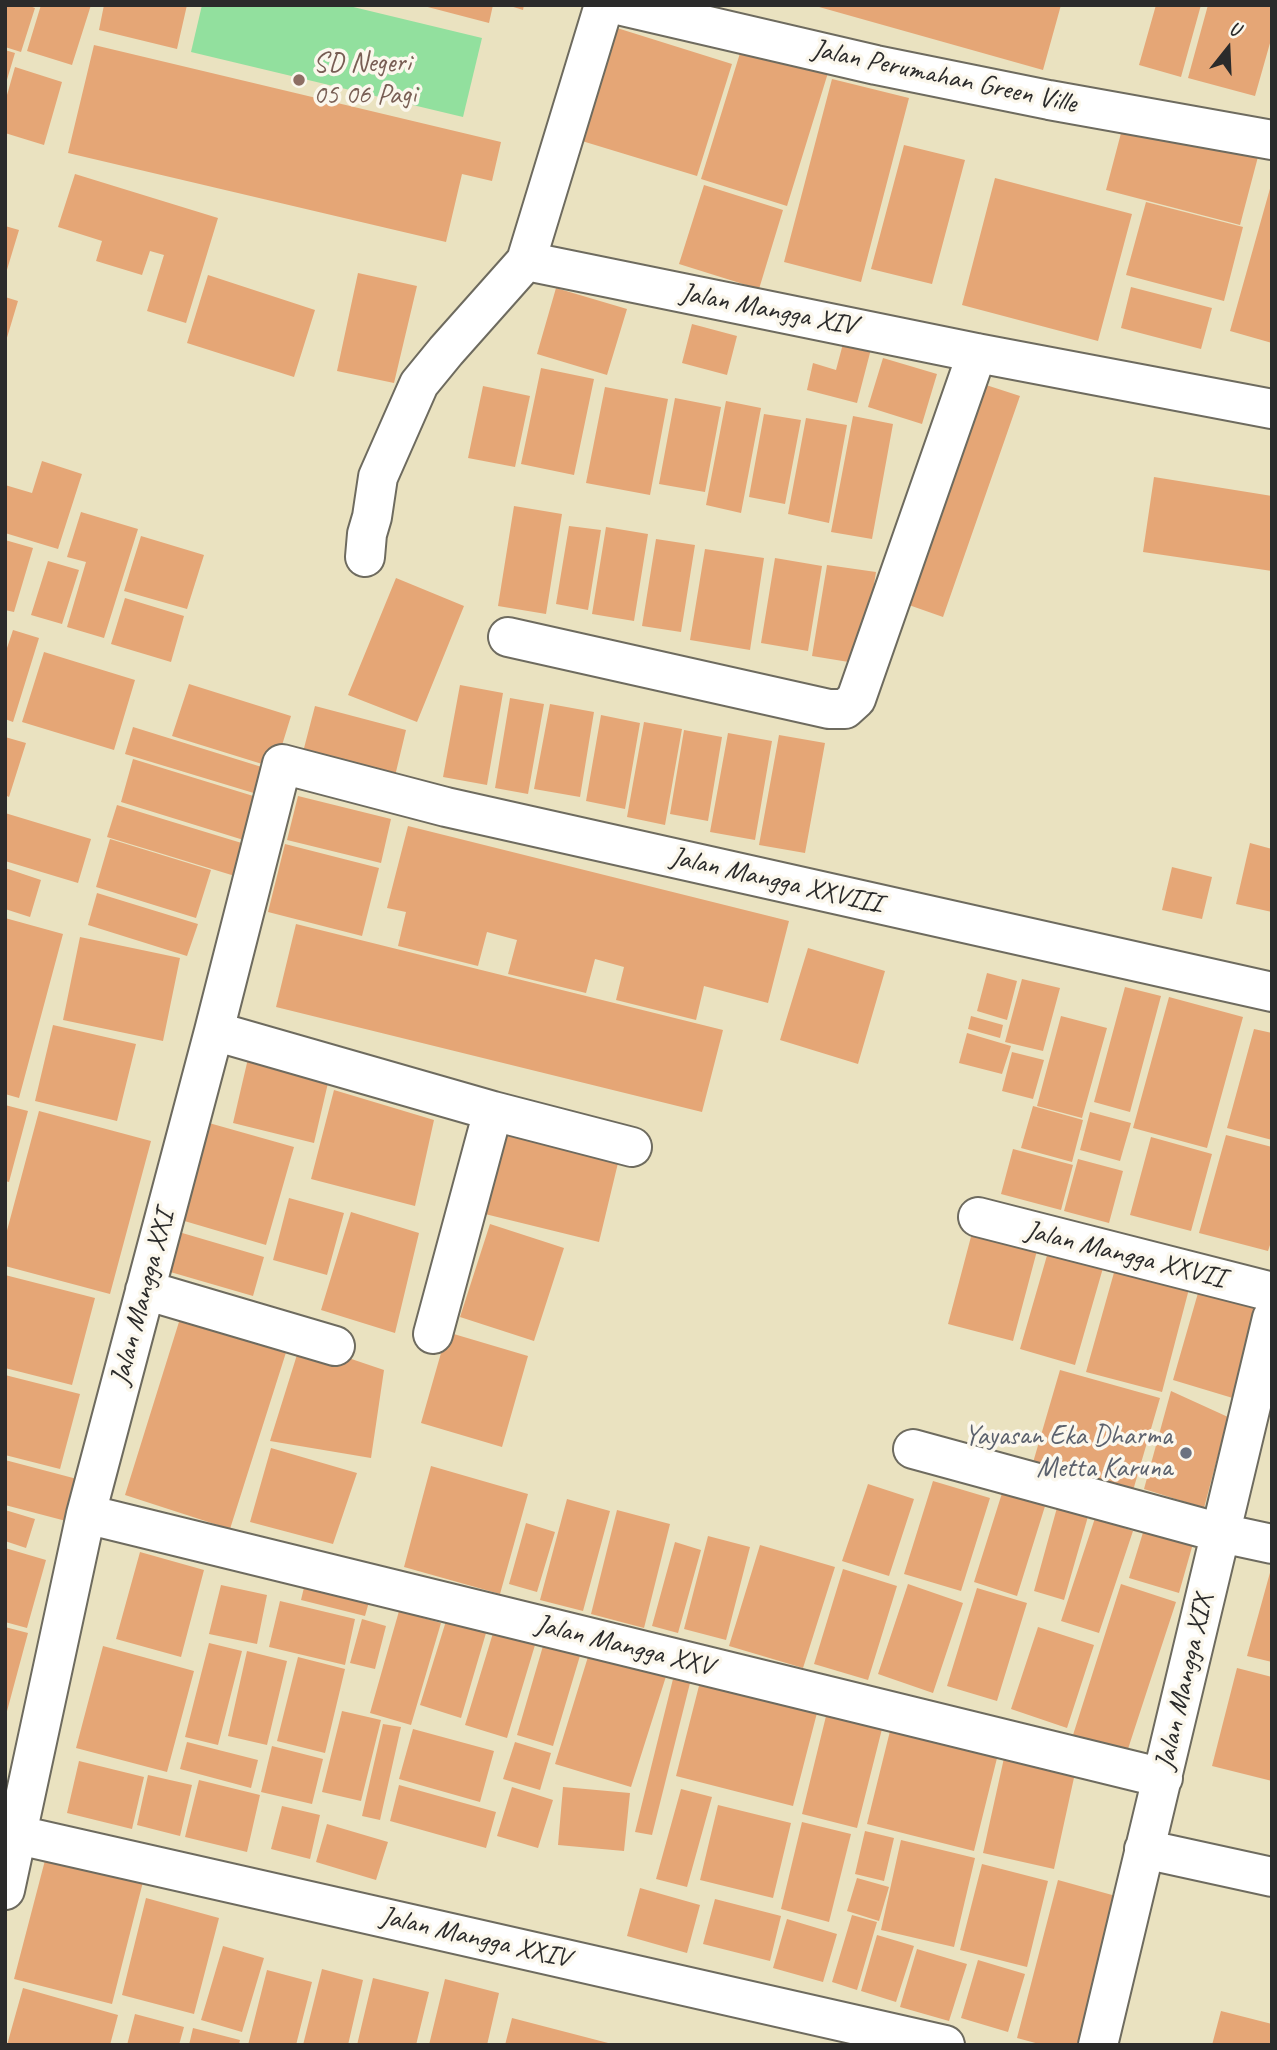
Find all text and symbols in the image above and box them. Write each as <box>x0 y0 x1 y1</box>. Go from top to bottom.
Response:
north arrow <box>1193 14 1263 84</box>
text: U <box>1226 16 1243 42</box>
street label: Jalan Perumahan Green Ville <box>809 33 1079 121</box>
place label: SD Negeri 05 06 Pagi <box>313 47 416 113</box>
marker: SD Negeri 05 06 Pagi <box>291 72 307 88</box>
street label: Jalan Mangga XIV <box>677 277 859 343</box>
street label: Jalan Mangga XXVIII <box>667 840 885 922</box>
street label: Jalan Mangga XXI <box>104 1207 182 1389</box>
street label: Jalan Mangga XXVII <box>1022 1214 1228 1296</box>
place label: Yayasan Eka Dharma Metta Karuna <box>964 1420 1172 1486</box>
marker: Yayasan Eka Dharma Metta Karuna <box>1178 1445 1194 1461</box>
street label: Jalan Mangga XIX <box>1148 1591 1222 1773</box>
street label: Jalan Mangga XXV <box>532 1608 716 1684</box>
street label: Jalan Mangga XXIV <box>377 1900 573 1976</box>

